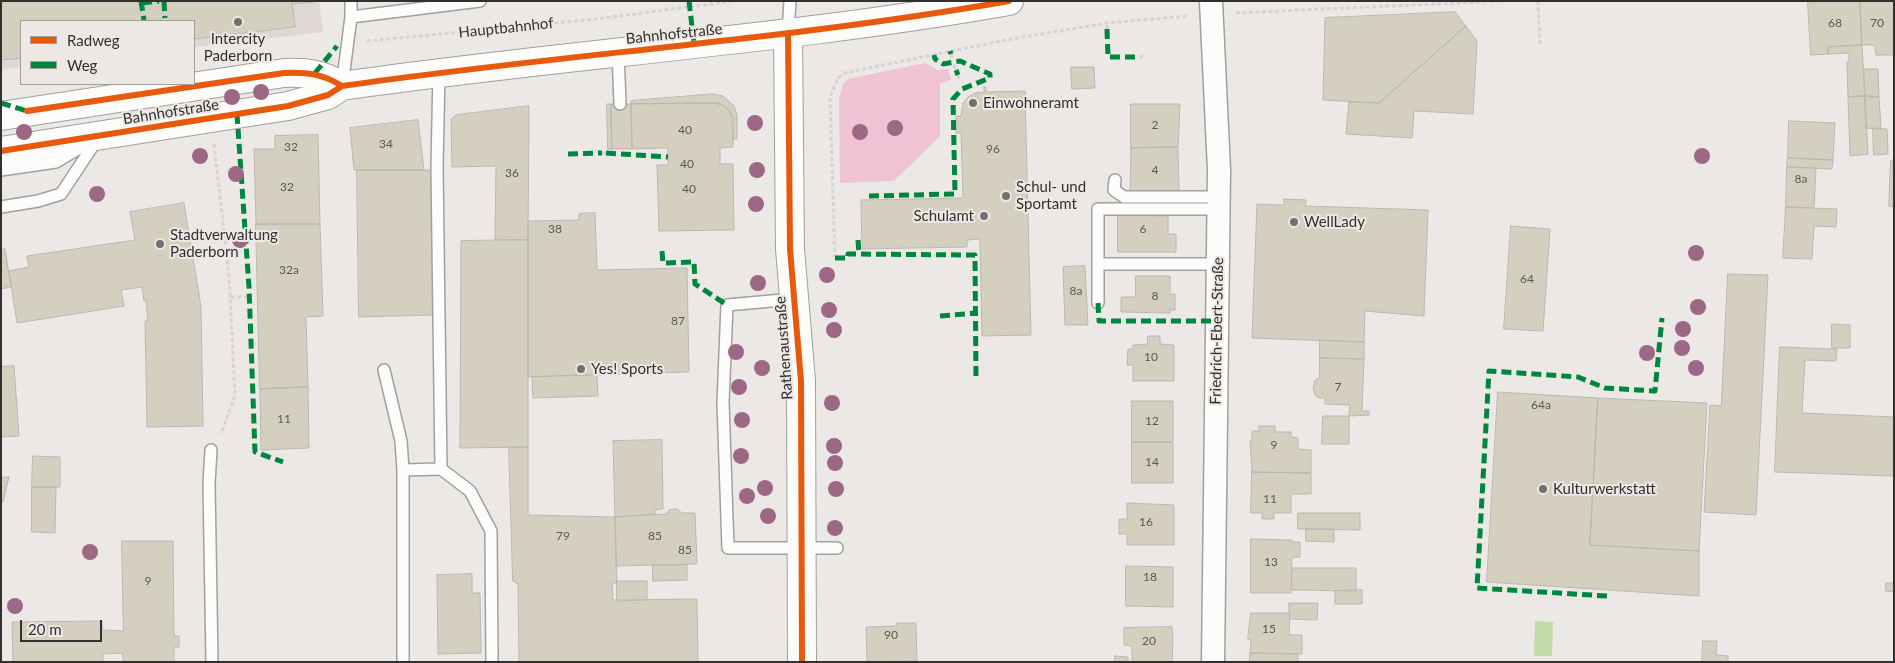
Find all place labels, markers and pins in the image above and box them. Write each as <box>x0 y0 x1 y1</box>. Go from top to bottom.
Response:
marker: Intercity Paderborn <box>232 16 244 28</box>
place label: Intercity Paderborn <box>204 30 272 65</box>
place label: Einwohneramt <box>983 94 1079 112</box>
marker: Einwohneramt <box>967 97 979 109</box>
place label: Schul- und Sportamt <box>1016 178 1086 213</box>
marker: Schul- und Sportamt <box>1000 190 1012 202</box>
place label: Schulamt <box>913 207 974 225</box>
marker: Schulamt <box>978 210 990 222</box>
place label: WellLady <box>1304 213 1365 231</box>
marker: WellLady <box>1288 216 1300 228</box>
place label: Stadtverwaltung Paderborn <box>170 226 278 261</box>
marker: Stadtverwaltung Paderborn <box>154 238 166 250</box>
place label: Yes! Sports <box>591 360 663 378</box>
marker: Yes! Sports <box>575 363 587 375</box>
place label: Kulturwerkstatt <box>1553 480 1656 498</box>
marker: Kulturwerkstatt <box>1537 483 1549 495</box>

